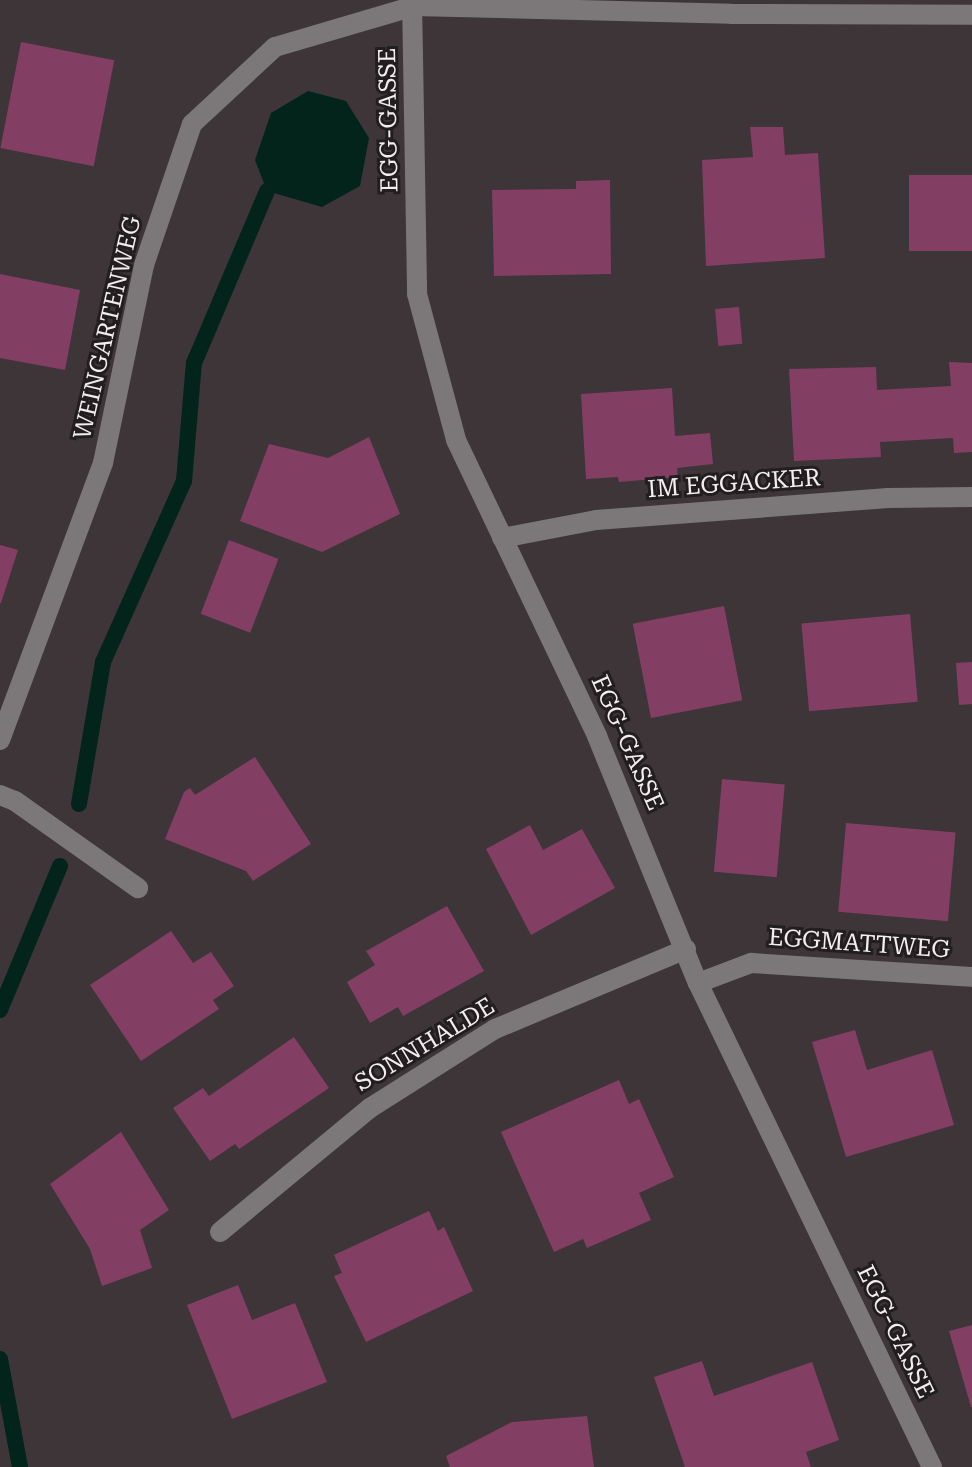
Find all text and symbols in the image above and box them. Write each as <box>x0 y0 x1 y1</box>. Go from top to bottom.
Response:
street label: EGG-GASSE <box>373 47 405 193</box>
street label: WEINGARTENWEG <box>68 214 148 442</box>
street label: IM EGGACKER <box>646 464 822 504</box>
street label: EGG-GASSE <box>584 671 670 815</box>
street label: EGGMATTWEG <box>767 923 951 965</box>
street label: SONNHALDE <box>350 992 500 1098</box>
street label: EGG-GASSE <box>850 1261 940 1403</box>

